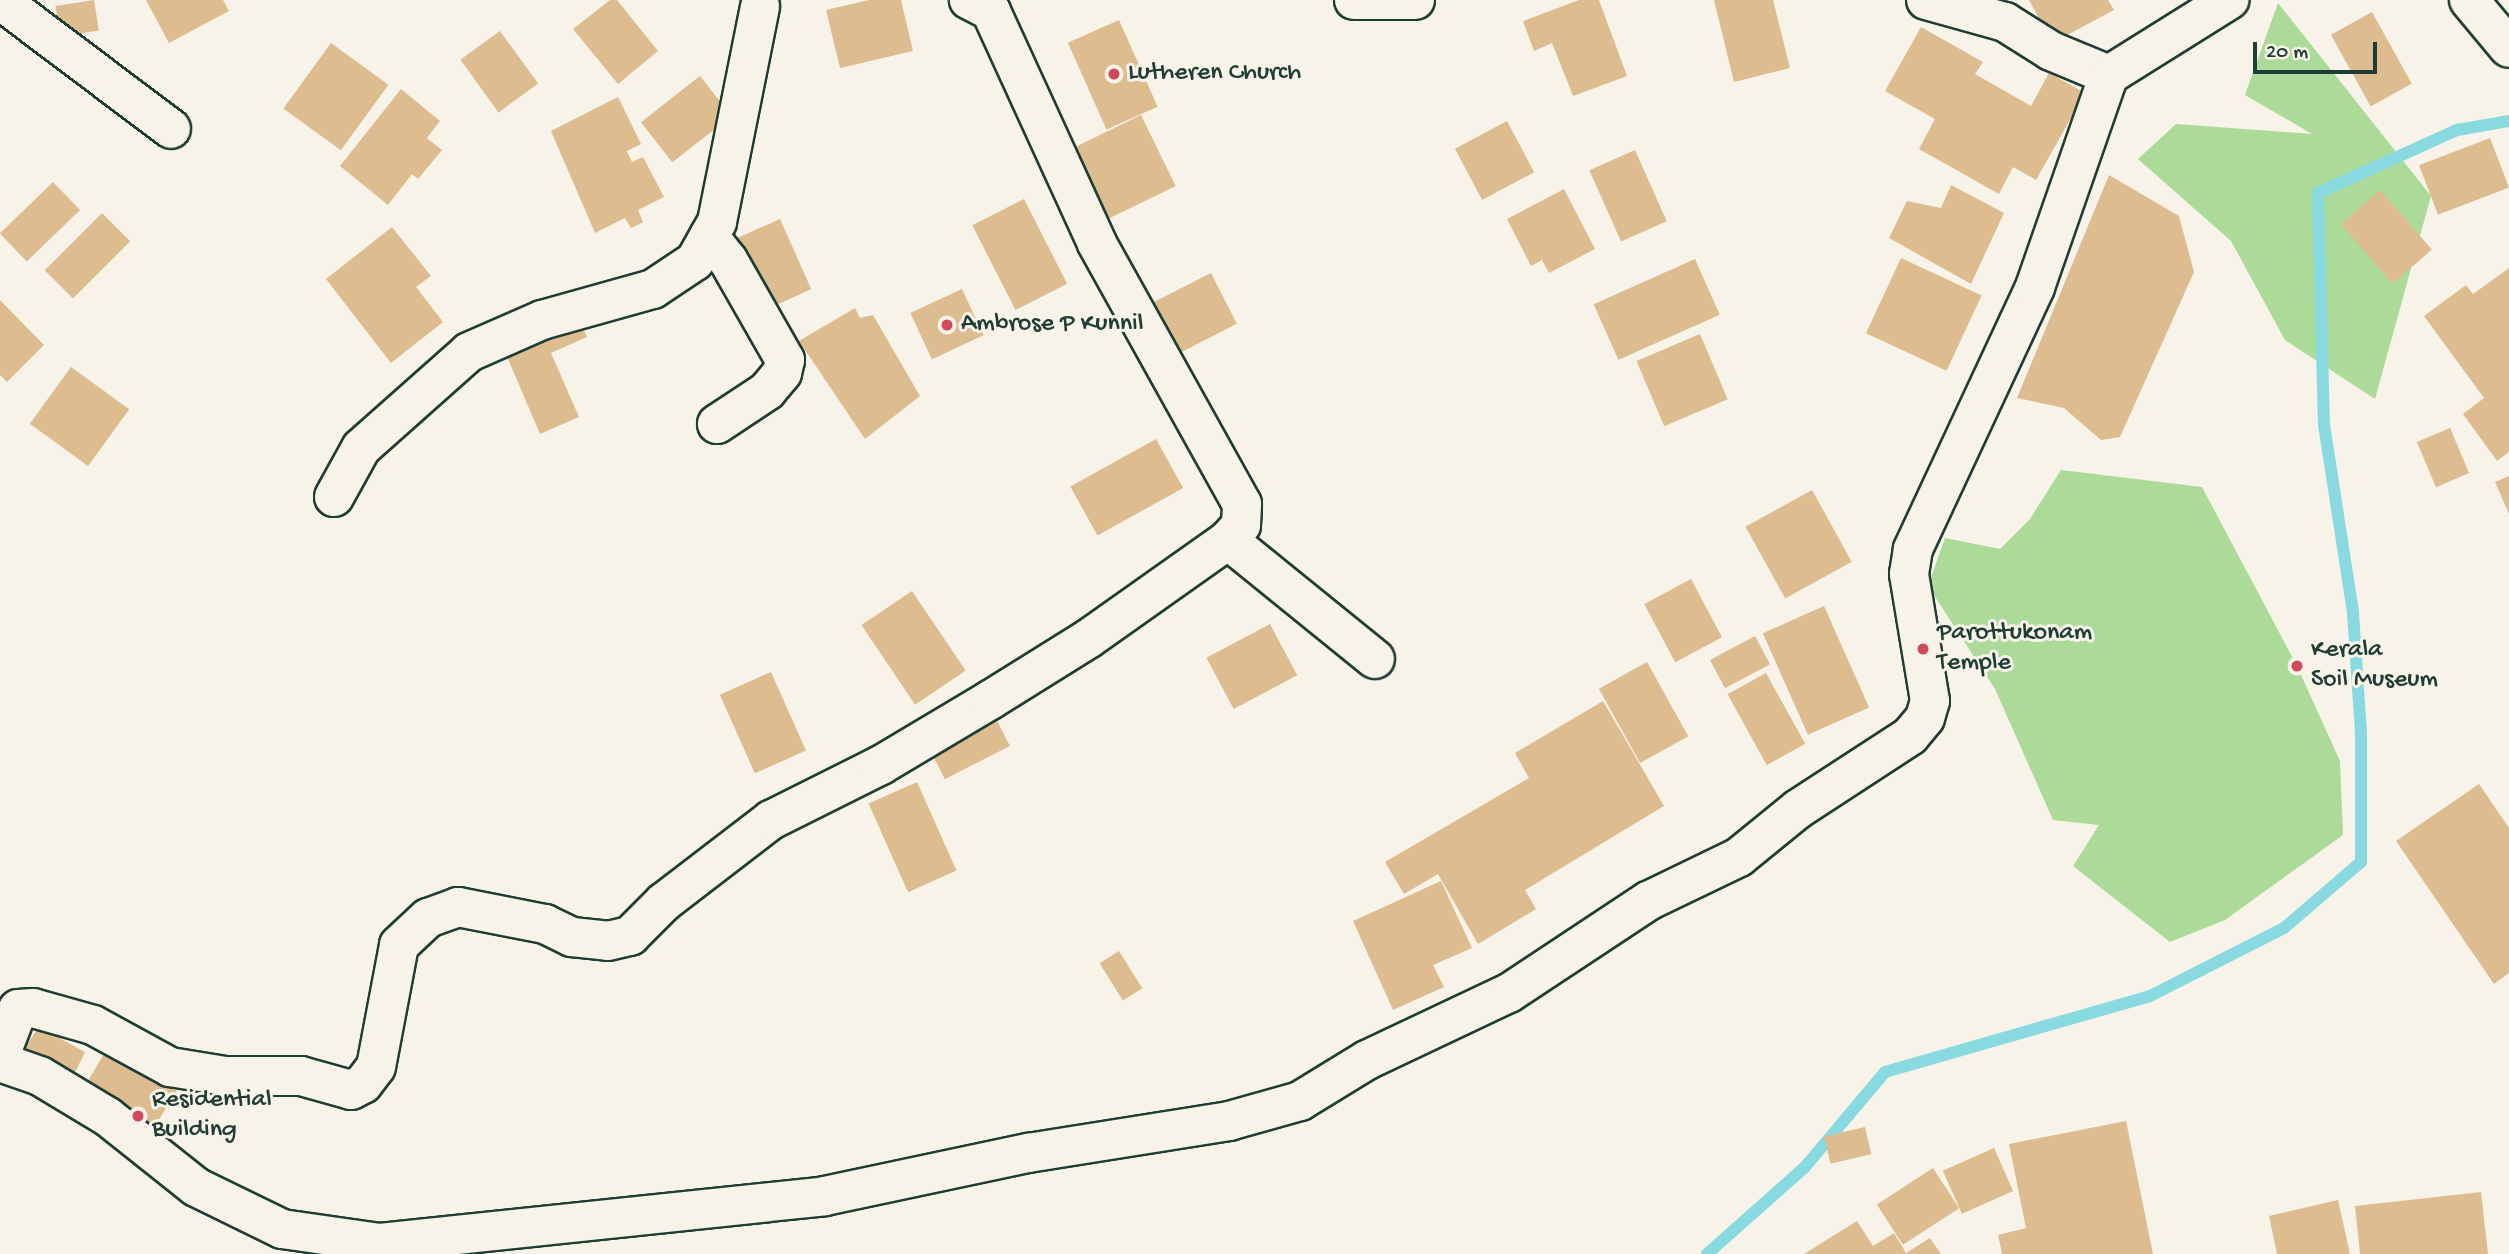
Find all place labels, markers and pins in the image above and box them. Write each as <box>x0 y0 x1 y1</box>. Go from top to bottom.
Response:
place label: Lutheren Church <box>1128 58 1301 90</box>
marker: Lutheren Church <box>1106 66 1122 82</box>
place label: Ambrose P Kunnil <box>961 309 1143 341</box>
marker: Ambrose P Kunnil <box>939 317 955 333</box>
place label: Parottukonam Temple <box>1937 618 2092 680</box>
place label: Kerala Soil Museum <box>2311 635 2438 696</box>
marker: Parottukonam Temple <box>1915 641 1931 657</box>
marker: Kerala Soil Museum <box>2289 658 2305 674</box>
place label: Residential Building <box>152 1085 272 1146</box>
marker: Residential Building <box>130 1108 146 1124</box>

